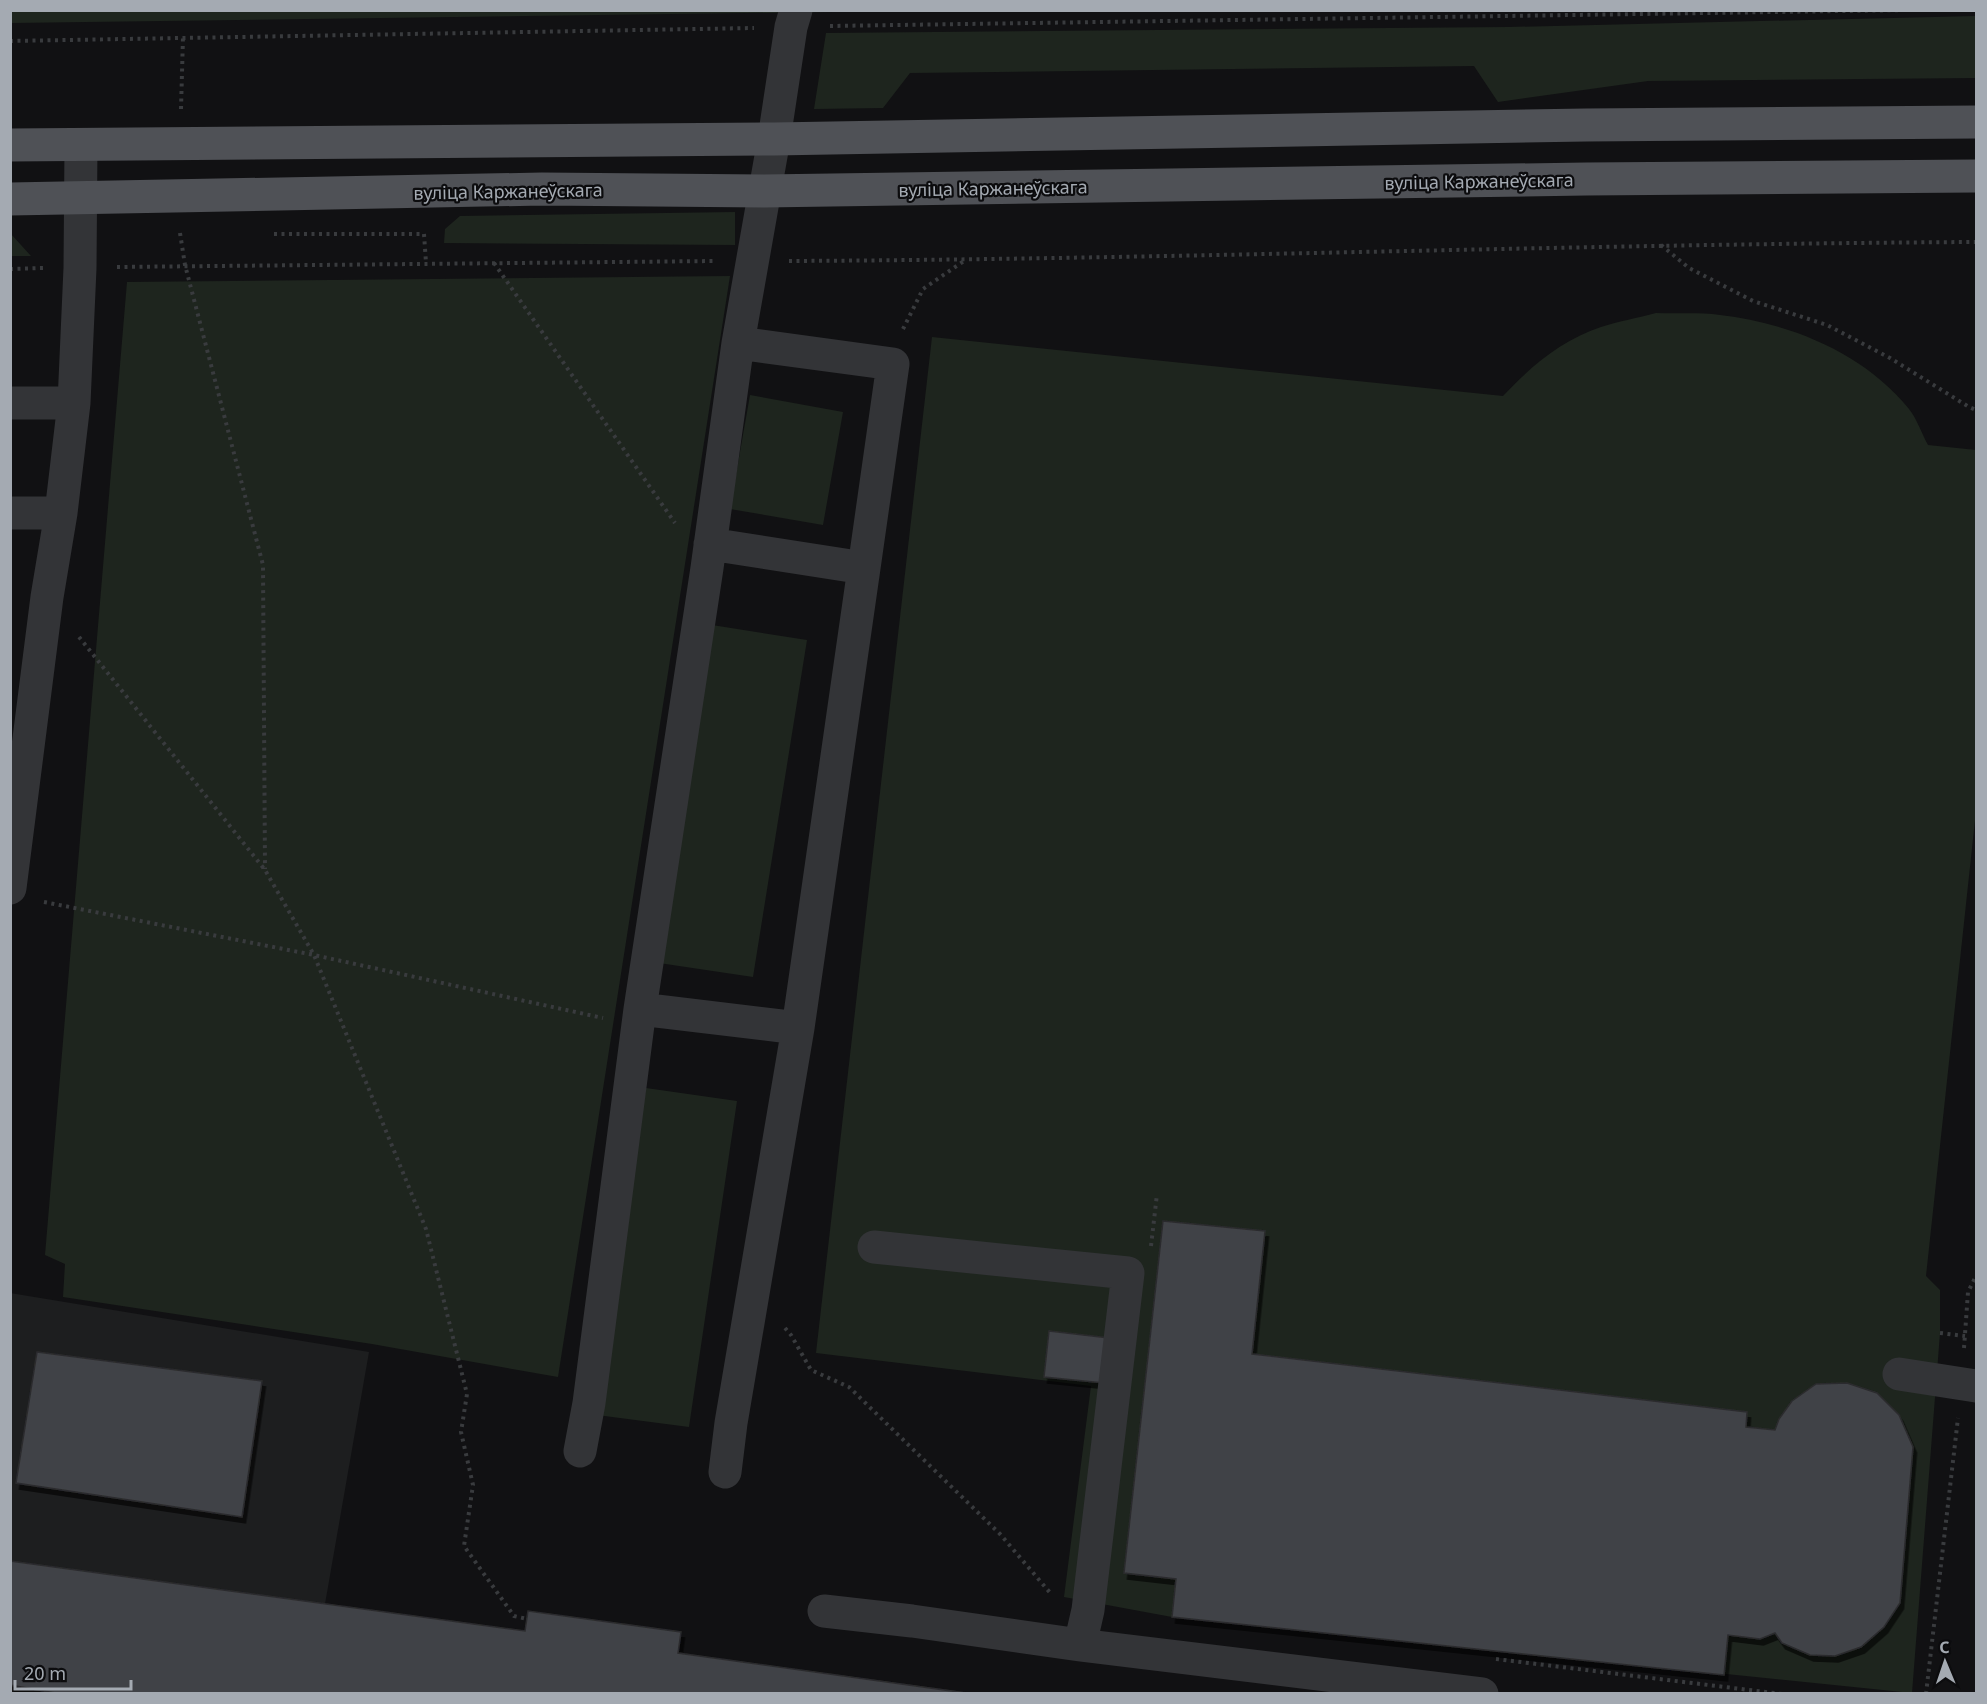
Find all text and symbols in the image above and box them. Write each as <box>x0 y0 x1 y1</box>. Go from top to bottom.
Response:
street label: вуліца Каржанеўскага <box>1384 167 1574 195</box>
street label: вуліца Каржанеўскага <box>898 174 1088 202</box>
street label: вуліца Каржанеўскага <box>413 177 603 205</box>
north arrow <box>1915 1632 1975 1692</box>
text: С <box>1939 1636 1950 1658</box>
scale bar <box>15 1653 130 1691</box>
text: 20 m <box>24 1661 66 1685</box>

